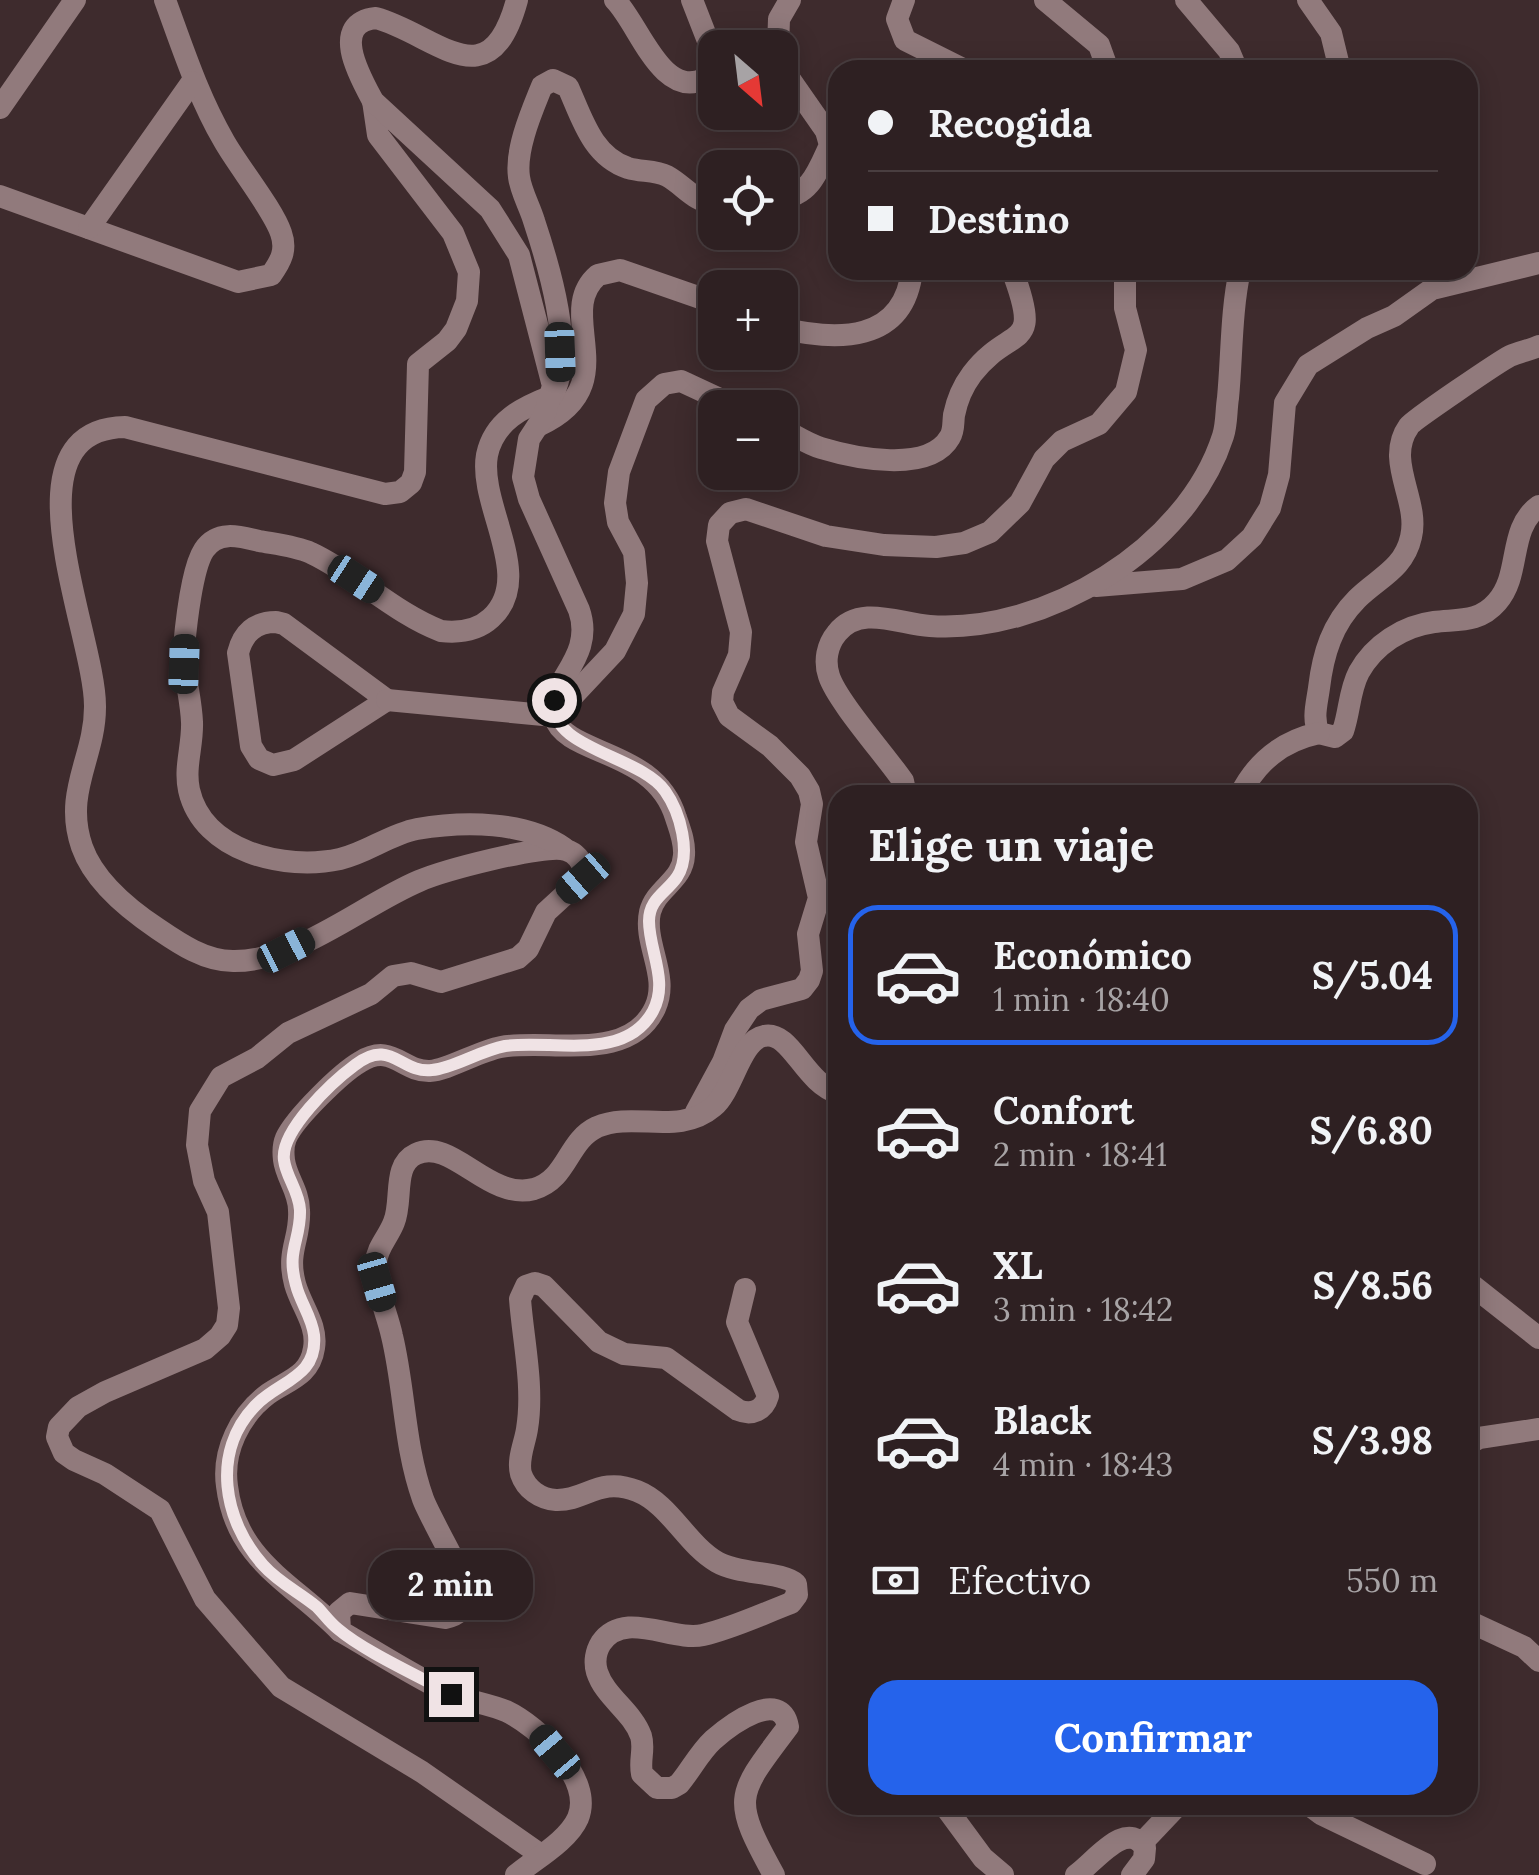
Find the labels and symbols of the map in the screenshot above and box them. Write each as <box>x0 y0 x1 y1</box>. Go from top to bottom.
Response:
north arrow <box>698 30 798 130</box>
car <box>544 321 576 383</box>
car <box>323 550 389 608</box>
car <box>168 633 200 695</box>
route start <box>532 678 577 723</box>
car <box>551 847 615 909</box>
car <box>252 923 320 977</box>
car <box>354 1249 400 1315</box>
callout: 2 min <box>368 1549 534 1619</box>
route end <box>429 1672 474 1717</box>
car <box>524 1719 586 1785</box>

